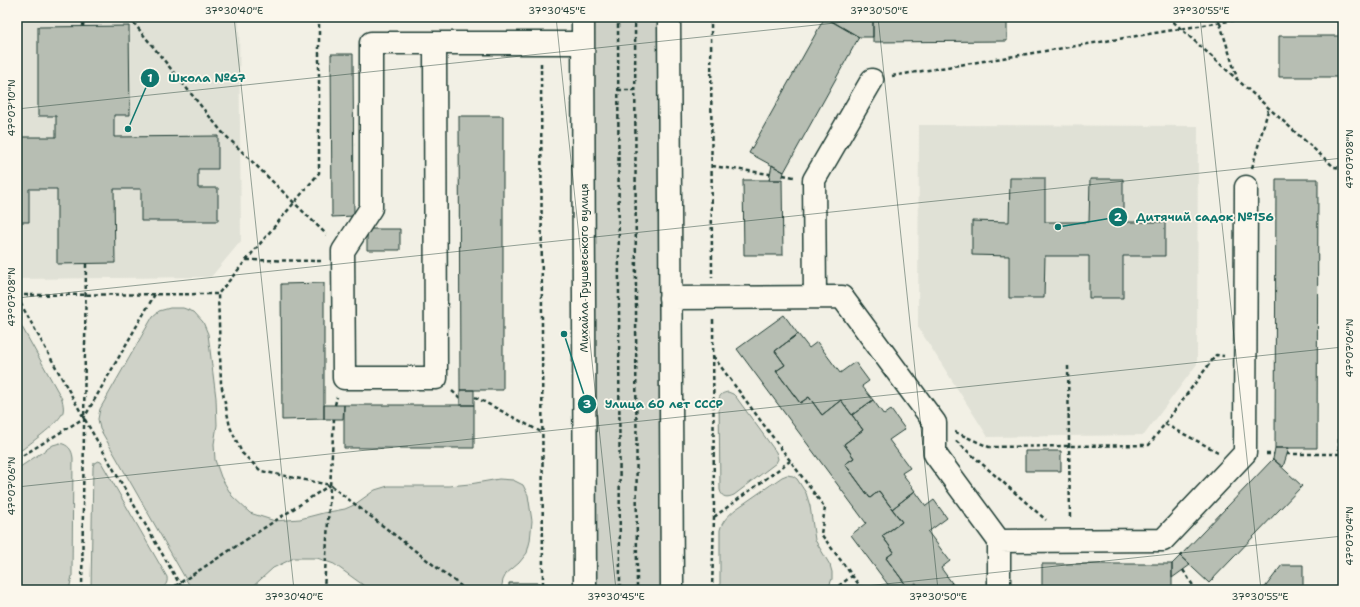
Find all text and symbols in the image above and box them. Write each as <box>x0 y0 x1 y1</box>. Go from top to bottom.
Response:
text: 37°30'40"E <box>205 4 263 17</box>
text: 37°30'45"E <box>528 4 586 17</box>
text: 37°30'50"E <box>850 4 908 17</box>
text: 37°30'55"E <box>1173 4 1229 17</box>
callout: Школа №67 <box>140 66 254 90</box>
text: 1 <box>147 70 153 86</box>
text: Школа №67 <box>168 70 246 86</box>
text: 47°07'10"N <box>5 79 18 137</box>
text: 47°07'08"N <box>1343 129 1356 189</box>
street label: Михайла Грушевського вулиця <box>577 183 592 353</box>
callout: Дитячий садок №156 <box>1108 205 1282 229</box>
text: 2 <box>1114 209 1123 225</box>
text: Дитячий садок №156 <box>1136 209 1274 225</box>
text: 47°07'08"N <box>5 267 18 327</box>
text: 47°07'06"N <box>1343 319 1356 377</box>
callout: Улица 60 лет СССР <box>577 392 731 416</box>
text: 3 <box>583 396 591 412</box>
text: Улица 60 лет СССР <box>605 396 724 412</box>
text: 47°07'06"N <box>5 457 18 515</box>
text: 47°07'04"N <box>1343 506 1356 566</box>
text: 37°30'40"E <box>265 590 323 603</box>
text: 37°30'45"E <box>587 590 645 603</box>
text: 37°30'50"E <box>909 590 967 603</box>
text: 37°30'55"E <box>1232 590 1288 603</box>

